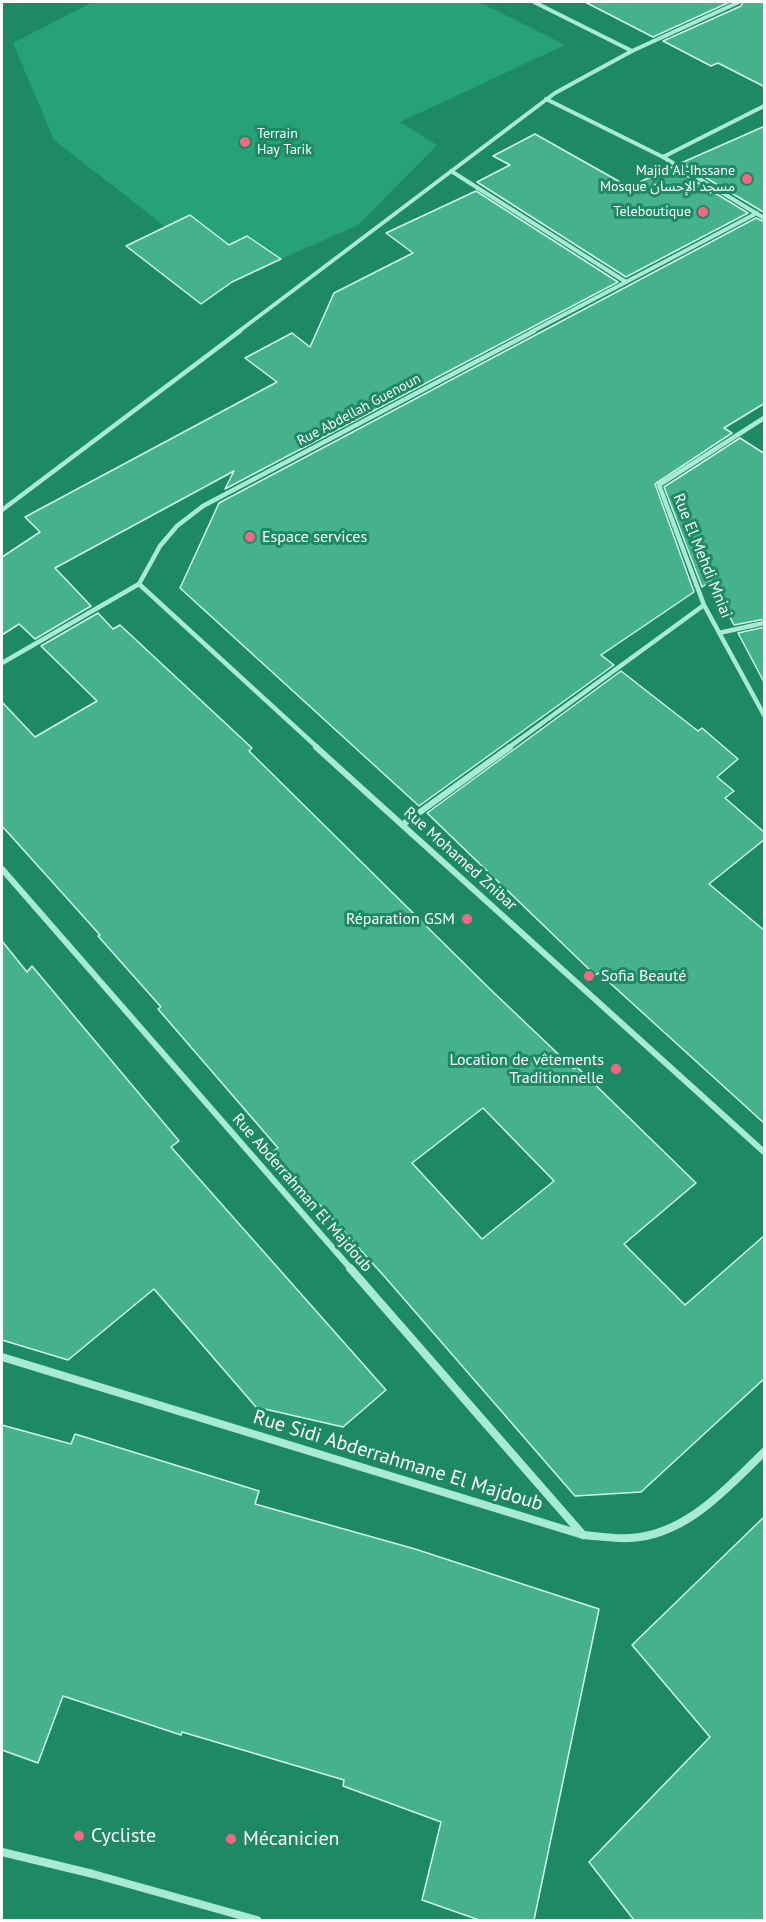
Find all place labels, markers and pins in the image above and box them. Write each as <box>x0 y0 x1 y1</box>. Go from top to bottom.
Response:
place label: Terrain Hay Tarik <box>257 126 312 158</box>
marker: Terrain Hay Tarik <box>238 135 252 149</box>
place label: Majid Al-Ihssane Mosque مسجد الإحسان <box>600 163 735 196</box>
marker: Majid Al-Ihssane Mosque مسجد الإحسان <box>740 172 754 186</box>
place label: Teleboutique <box>613 204 691 220</box>
marker: Teleboutique <box>696 205 710 219</box>
place label: Espace services <box>262 527 367 547</box>
marker: Espace services <box>243 530 257 544</box>
place label: Réparation GSM <box>346 909 455 929</box>
marker: Réparation GSM <box>460 912 474 926</box>
place label: Sofia Beauté <box>601 966 686 986</box>
marker: Sofia Beauté <box>582 969 596 983</box>
place label: Location de vêtements Traditionnelle <box>450 1050 604 1088</box>
marker: Location de vêtements Traditionnelle <box>609 1062 623 1076</box>
place label: Cycliste <box>91 1824 156 1848</box>
place label: Mécanicien <box>243 1827 339 1851</box>
marker: Cycliste <box>72 1829 86 1843</box>
marker: Mécanicien <box>224 1832 238 1846</box>

